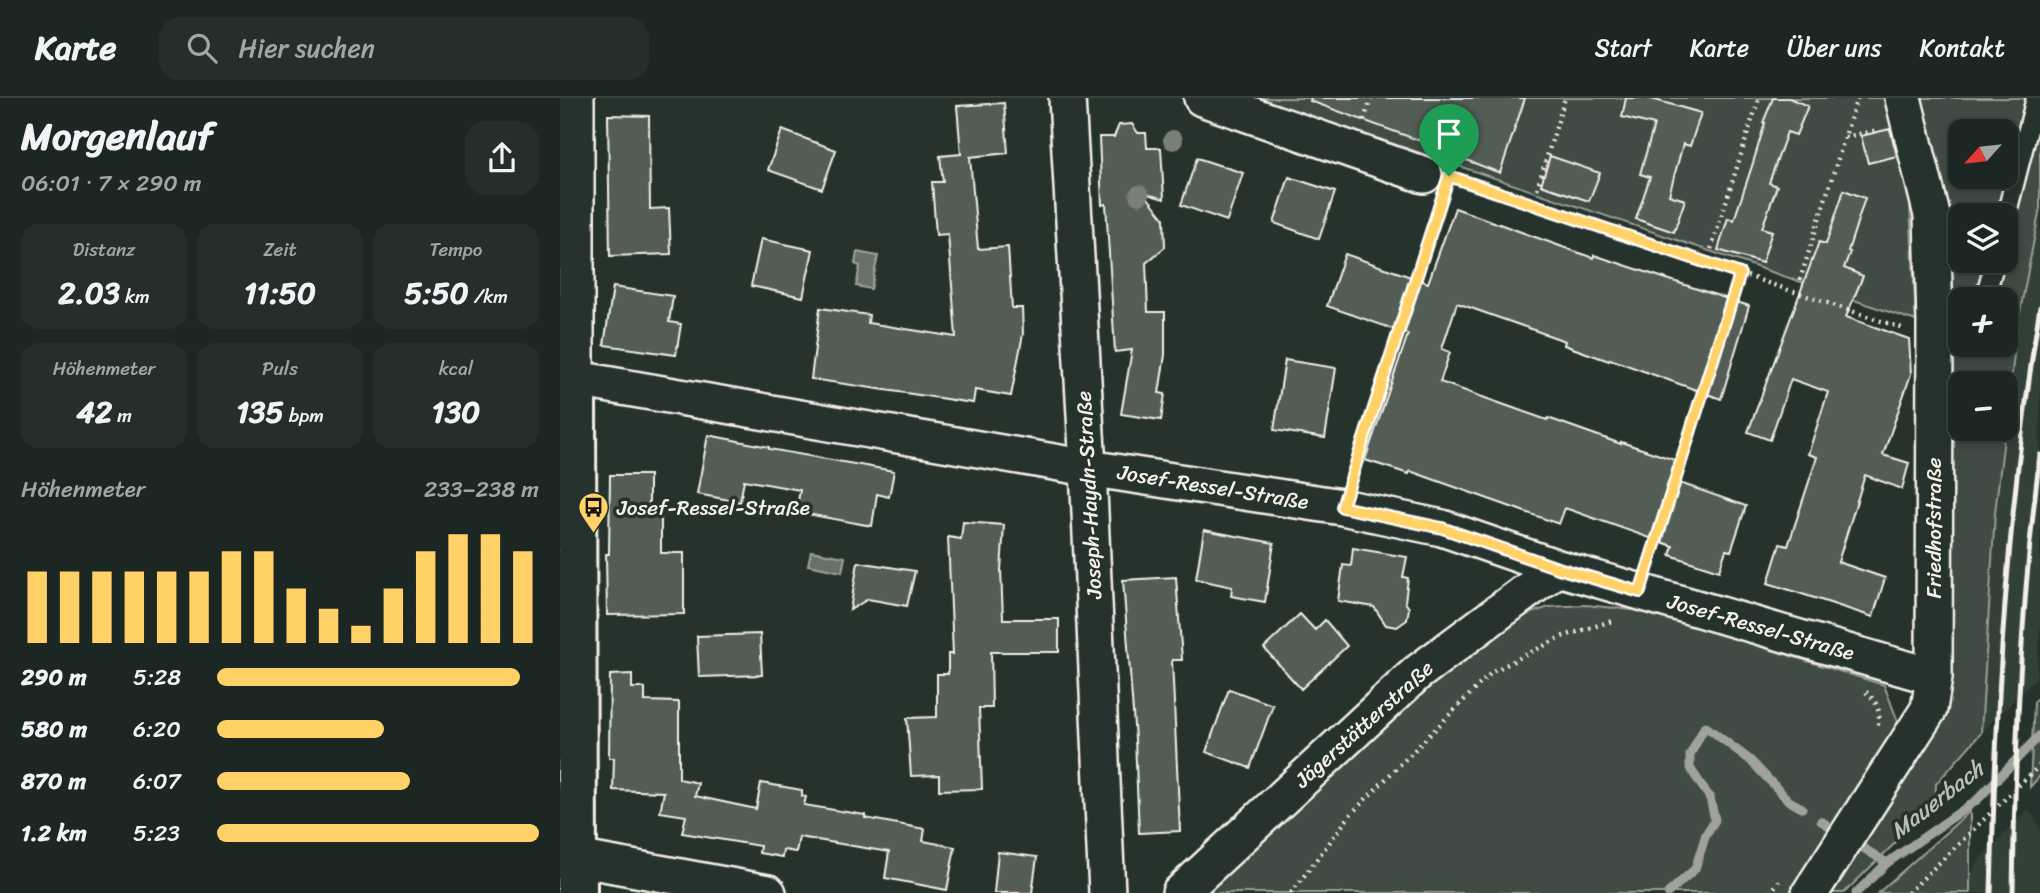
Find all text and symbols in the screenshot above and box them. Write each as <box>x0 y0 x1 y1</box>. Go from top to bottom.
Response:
search box <box>159 17 649 80</box>
text: Karte <box>35 19 117 77</box>
text: Hier suchen <box>239 25 375 71</box>
text: Start <box>1595 27 1652 69</box>
text: Karte <box>1690 27 1749 69</box>
text: Über uns <box>1787 27 1882 69</box>
text: Kontakt <box>1920 27 2005 69</box>
icon: search <box>183 29 221 67</box>
text: Morgenlauf <box>21 103 213 170</box>
pin <box>1419 104 1479 176</box>
icon: arrive <box>1430 115 1468 153</box>
north arrow <box>1948 119 2018 189</box>
map controls <box>1948 119 2018 441</box>
button: share <box>465 121 539 195</box>
text: 06:01 · 7 × 290 m <box>21 163 202 204</box>
button: layers <box>1948 203 2018 273</box>
text: Distanz <box>73 233 135 266</box>
text: Zeit <box>263 233 297 266</box>
text: Tempo <box>430 233 482 266</box>
text: 2.03 <box>58 266 120 320</box>
text: 11:50 <box>244 266 316 320</box>
text: 5:50 <box>404 266 469 320</box>
text: km <box>120 280 150 313</box>
text: /km <box>469 280 508 313</box>
button: + <box>1948 287 2018 357</box>
text: Höhenmeter <box>53 352 155 385</box>
text: Puls <box>262 352 298 385</box>
text: kcal <box>439 352 473 385</box>
button: − <box>1948 371 2018 441</box>
text: 42 <box>76 385 112 439</box>
text: 135 <box>236 385 284 439</box>
text: 130 <box>432 385 480 439</box>
street label: Joseph-Haydn-Straße <box>1065 390 1113 601</box>
text: m <box>112 399 132 432</box>
text: bpm <box>284 399 324 432</box>
street label: Josef-Ressel-Straße <box>1114 453 1311 521</box>
street label: Friedhofstraße <box>1915 457 1953 598</box>
text: Höhenmeter <box>21 469 145 510</box>
text: 233–238 m <box>424 469 539 510</box>
place label: Josef-Ressel-Straße <box>616 489 810 527</box>
bus stop icon: Josef-Ressel-Straße <box>577 491 611 535</box>
street label: Josef-Ressel-Straße <box>1662 582 1859 672</box>
street label: Jägerstätterstraße <box>1285 650 1443 798</box>
text: 290 m <box>21 657 87 698</box>
text: 5:28 <box>133 657 181 698</box>
text: 580 m <box>21 709 87 750</box>
text: 6:20 <box>133 709 181 750</box>
water label: Mauerbach <box>1881 749 1995 850</box>
text: 870 m <box>21 761 86 802</box>
text: 6:07 <box>133 761 181 802</box>
text: 1.2 km <box>21 813 87 854</box>
text: 5:23 <box>133 813 180 854</box>

